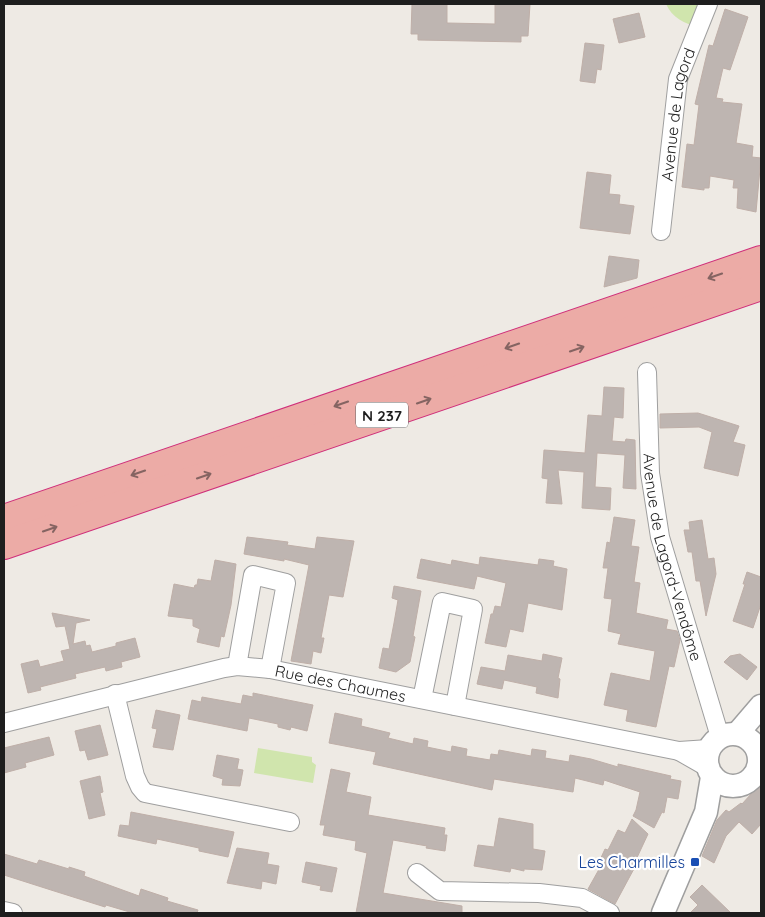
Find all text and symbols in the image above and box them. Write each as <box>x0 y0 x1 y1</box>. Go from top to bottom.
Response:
street label: Avenue de Lagord <box>657 45 699 182</box>
one-way arrow <box>708 272 723 281</box>
one-way arrow <box>504 341 520 351</box>
one-way arrow <box>569 344 585 353</box>
one-way arrow <box>415 396 431 405</box>
one-way arrow <box>334 400 350 409</box>
road number: N 237 <box>356 402 408 428</box>
street label: Avenue de Lagord-Vendôme <box>639 453 707 663</box>
one-way arrow <box>131 469 146 478</box>
one-way arrow <box>195 471 211 481</box>
one-way arrow <box>42 524 57 533</box>
street label: Rue des Chaumes <box>273 660 408 706</box>
place label: Les Charmilles <box>578 852 685 872</box>
marker: Les Charmilles <box>689 856 701 868</box>

